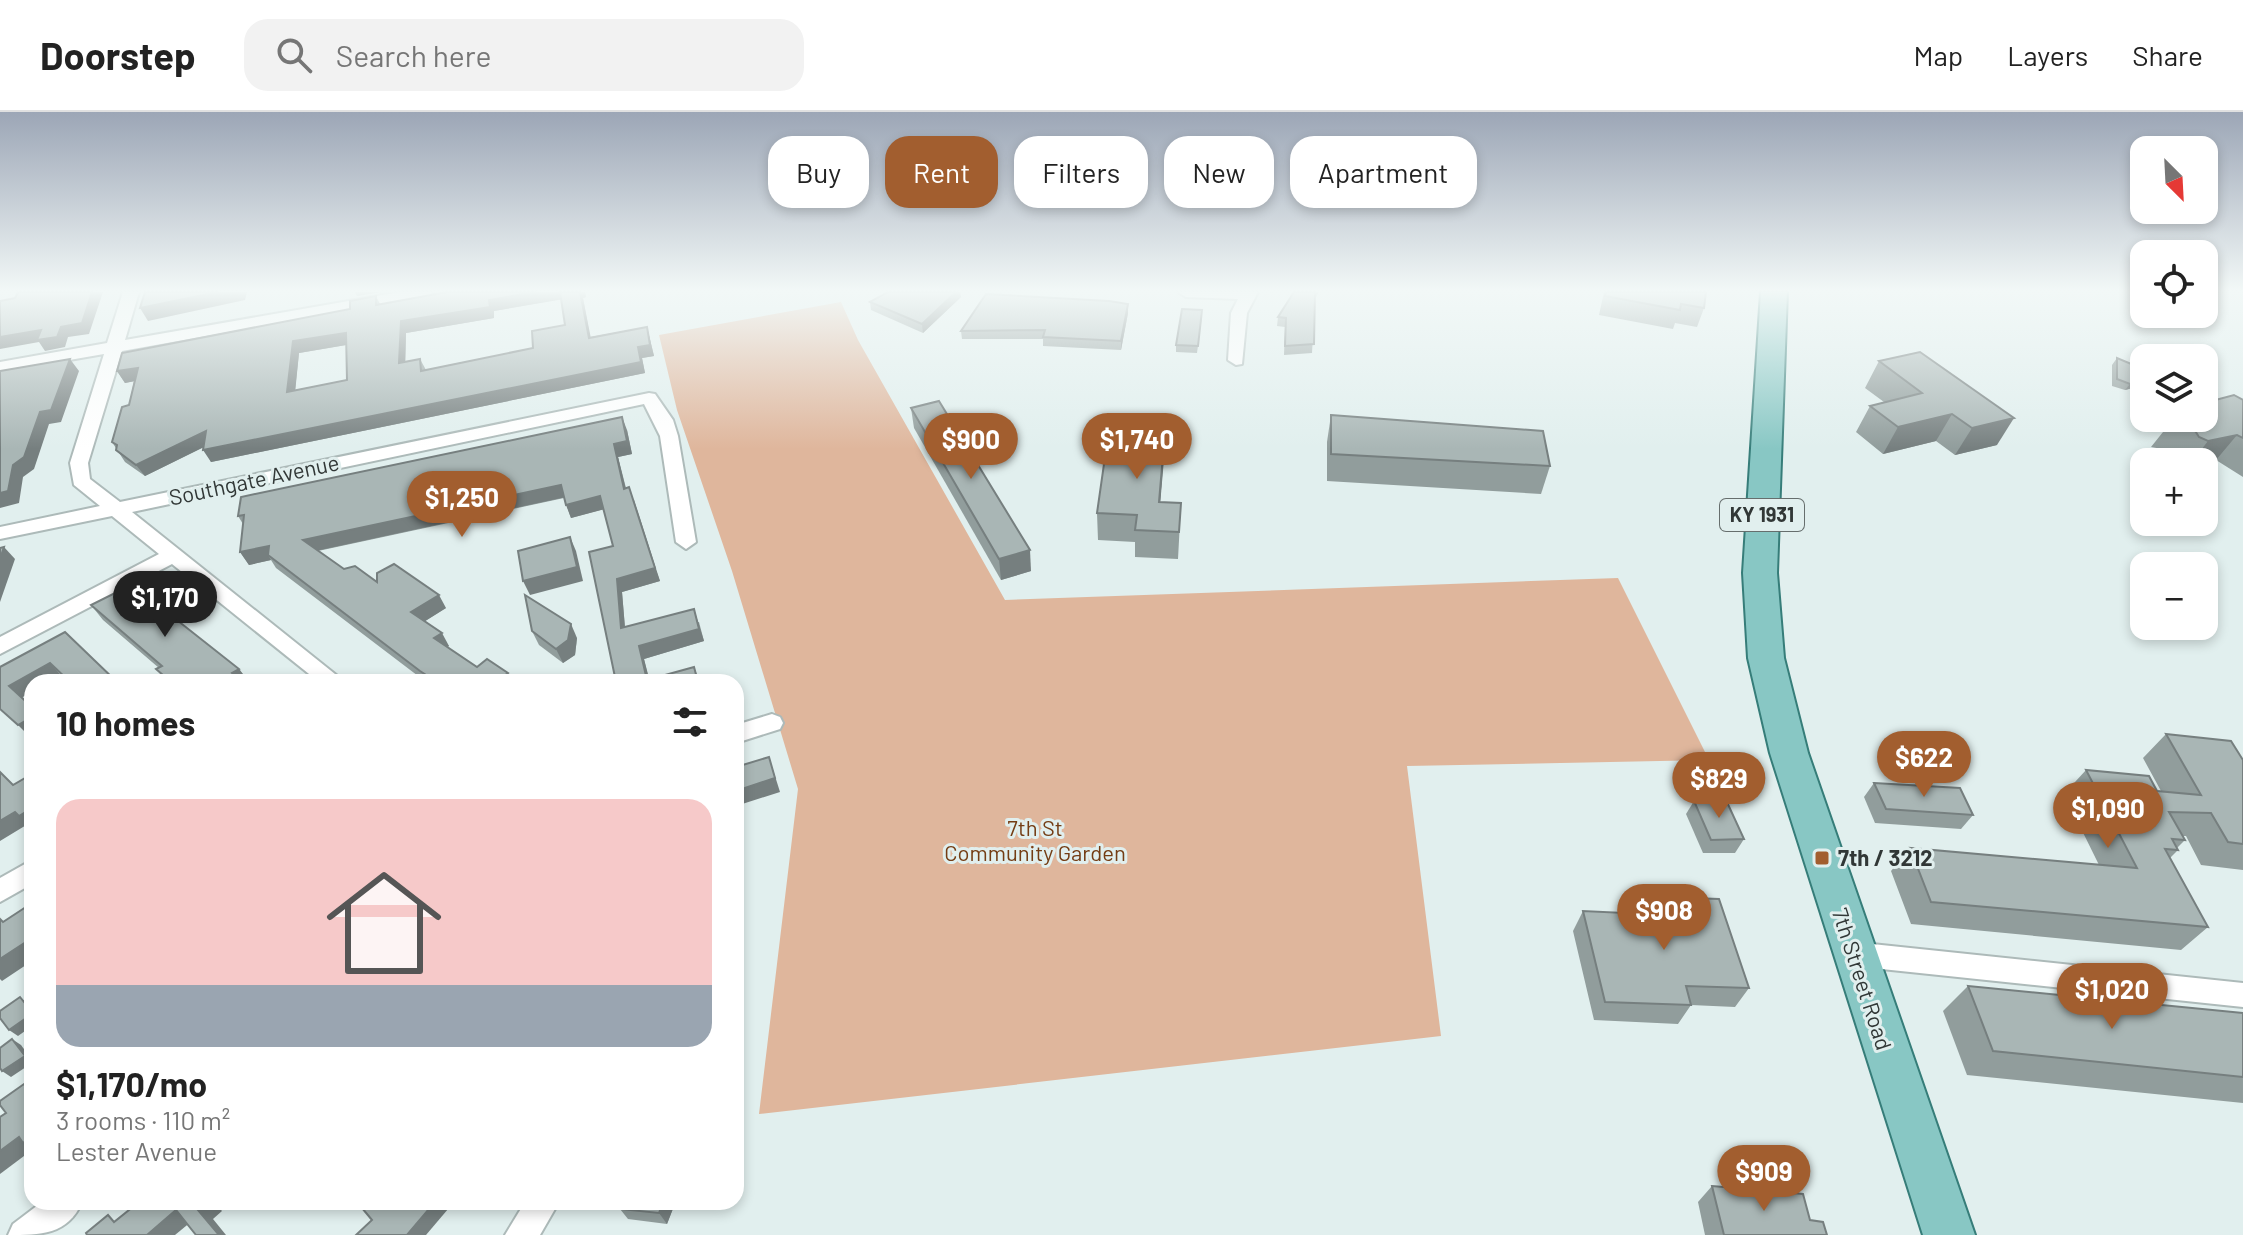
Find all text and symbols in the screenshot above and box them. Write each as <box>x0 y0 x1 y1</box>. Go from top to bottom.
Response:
search box <box>244 19 804 91</box>
text: Doorstep <box>40 32 196 78</box>
icon: search <box>272 33 316 77</box>
text: Search here <box>336 37 492 73</box>
text: Map <box>1913 38 1963 72</box>
text: Layers <box>2007 38 2088 72</box>
text: Share <box>2132 38 2203 72</box>
chip: Buy <box>768 136 869 208</box>
chip: Rent <box>885 136 998 208</box>
chip: Filters <box>1014 136 1148 208</box>
chip: New <box>1164 136 1274 208</box>
chip: Apartment <box>1290 136 1477 208</box>
north arrow <box>2130 136 2218 224</box>
map controls <box>2130 136 2218 640</box>
button: locate <box>2130 240 2218 328</box>
button: layers <box>2130 344 2218 432</box>
pin: $900 <box>924 413 1018 481</box>
pin: $1,740 <box>1072 413 1202 481</box>
text: $900 <box>942 423 1000 454</box>
text: $1,740 <box>1100 423 1174 454</box>
street label: Southgate Avenue <box>166 448 341 510</box>
button: + <box>2130 448 2218 536</box>
pin: $1,250 <box>397 471 527 539</box>
text: $1,250 <box>425 481 499 512</box>
road number: KY 1931 <box>1720 499 1804 531</box>
button: − <box>2130 552 2218 640</box>
pin: $1,170 <box>100 571 230 639</box>
text: $1,170 <box>131 581 199 612</box>
icon: filters <box>668 700 712 744</box>
text: 10 homes <box>56 702 195 743</box>
pin: $622 <box>1877 731 1971 799</box>
text: $622 <box>1895 741 1953 772</box>
pin: $829 <box>1672 752 1766 820</box>
text: $829 <box>1690 762 1748 793</box>
pin: $1,090 <box>2043 782 2173 850</box>
text: $1,090 <box>2071 792 2145 823</box>
park label: 7th St Community Garden <box>944 814 1126 865</box>
place label: 7th / 3212 <box>1838 844 1933 870</box>
marker: 7th / 3212 <box>1813 849 1831 867</box>
icon: home <box>312 851 456 995</box>
pin: $908 <box>1617 884 1711 952</box>
text: $908 <box>1635 894 1693 925</box>
street label: 7th Street Road <box>1828 904 1898 1053</box>
pin: $1,020 <box>2047 963 2177 1031</box>
text: $1,020 <box>2075 973 2149 1004</box>
text: $1,170/mo <box>56 1063 207 1104</box>
text: 3 rooms · 110 m² <box>56 1104 230 1135</box>
text: Lester Avenue <box>56 1135 217 1166</box>
pin: $909 <box>1717 1145 1811 1213</box>
text: $909 <box>1735 1155 1793 1186</box>

